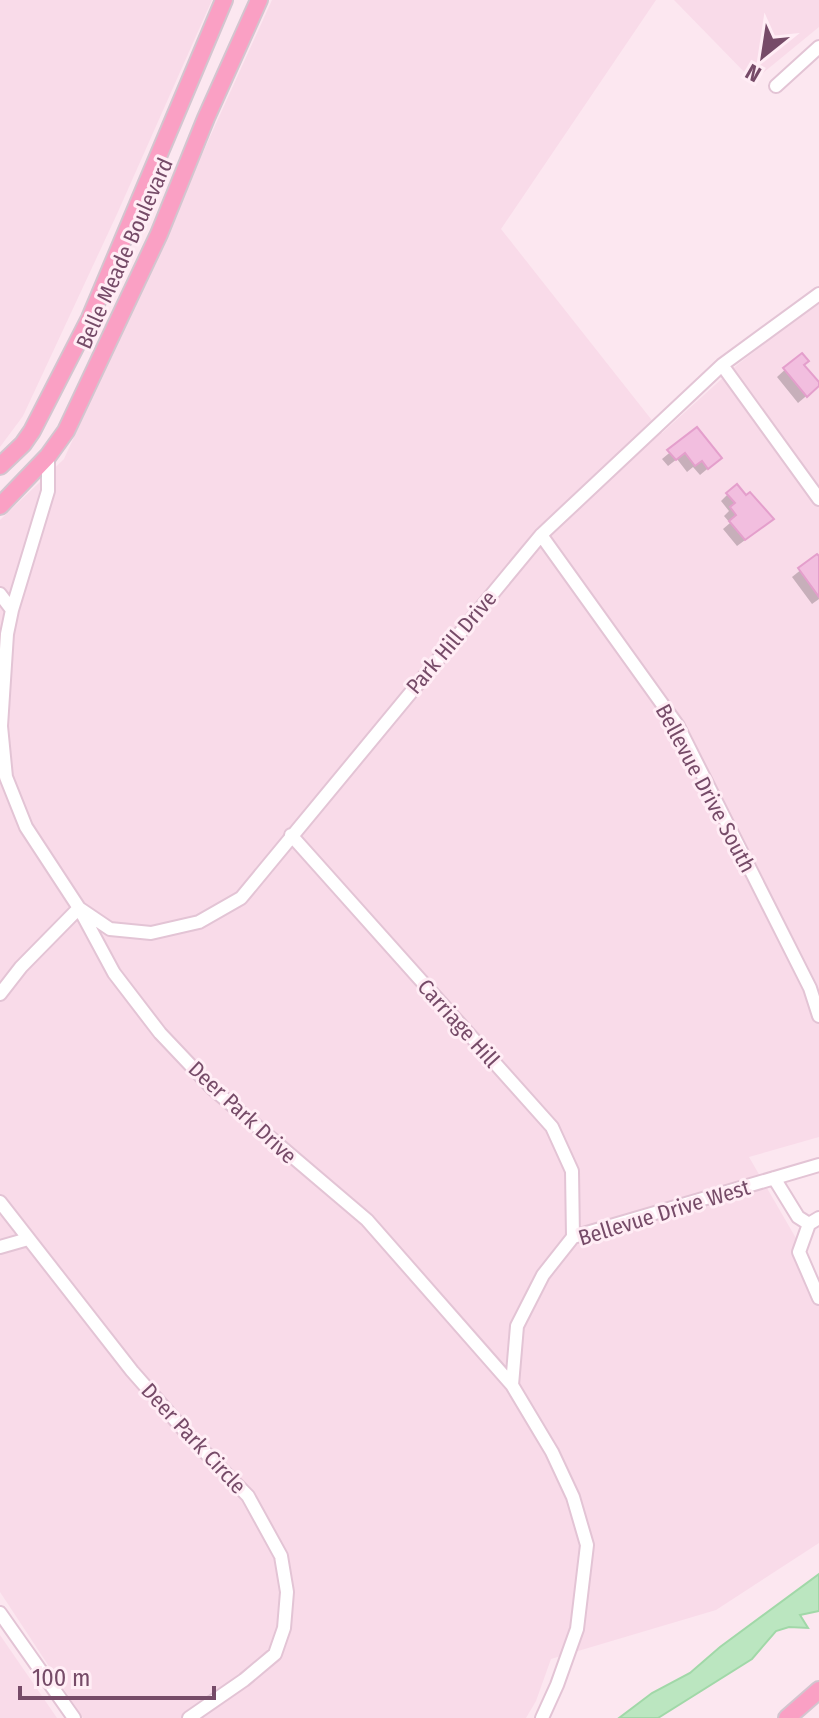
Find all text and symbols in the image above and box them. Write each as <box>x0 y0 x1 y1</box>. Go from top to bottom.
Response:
north arrow <box>723 16 803 96</box>
text: N <box>741 58 766 88</box>
street label: Belle Meade Boulevard <box>70 154 179 353</box>
street label: Park Hill Drive <box>400 585 502 699</box>
street label: Bellevue Drive South <box>650 699 761 877</box>
street label: Carriage Hill <box>412 974 505 1073</box>
street label: Deer Park Drive <box>183 1055 302 1169</box>
street label: Bellevue Drive West <box>575 1173 754 1251</box>
street label: Deer Park Circle <box>136 1377 252 1499</box>
scale bar <box>20 1650 214 1700</box>
text: 100 m <box>32 1664 90 1692</box>

